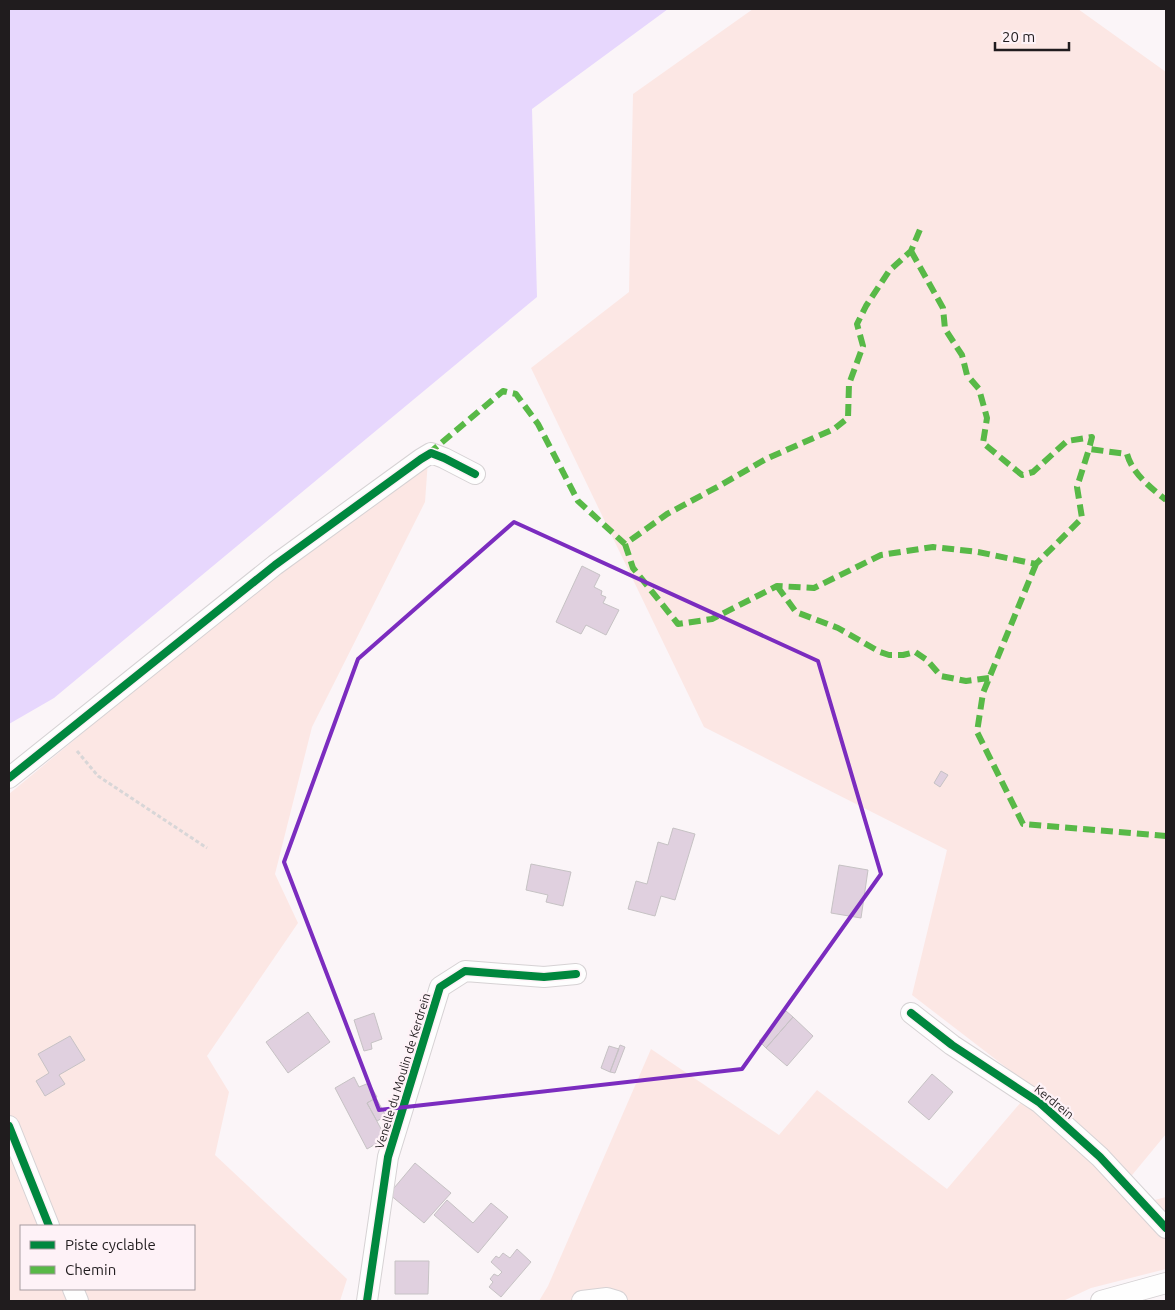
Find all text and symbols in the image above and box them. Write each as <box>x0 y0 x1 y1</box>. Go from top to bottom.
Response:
scale bar <box>995 20 1069 52</box>
text: 20 m <box>1002 28 1035 45</box>
street label: Venelle du Moulin de Kerdrein <box>373 991 432 1150</box>
street label: Kerdrein <box>1032 1082 1076 1121</box>
legend <box>20 1225 195 1290</box>
text: Piste cyclable <box>65 1236 156 1253</box>
text: Chemin <box>65 1261 116 1278</box>

